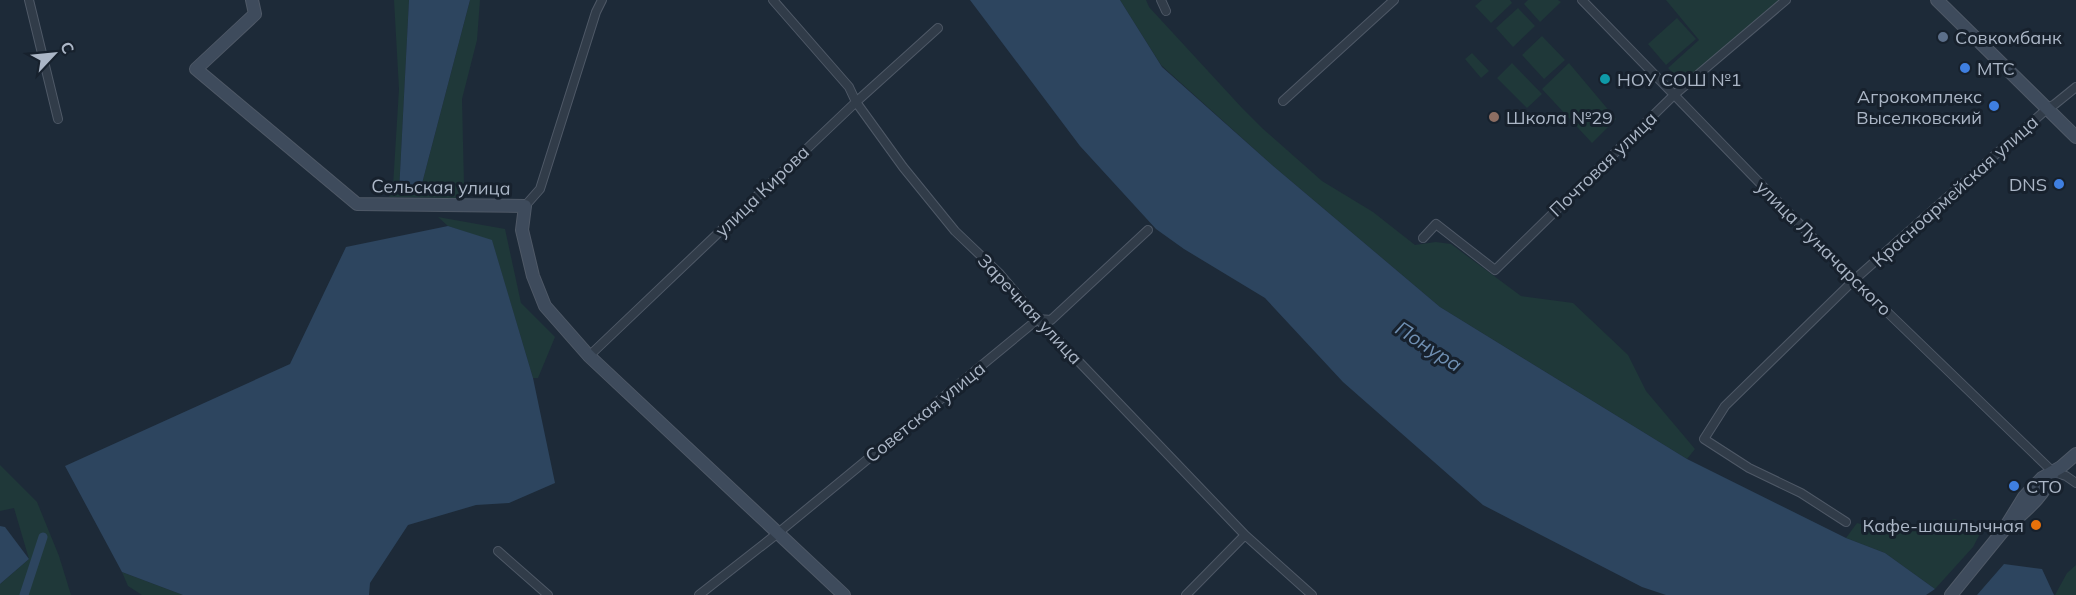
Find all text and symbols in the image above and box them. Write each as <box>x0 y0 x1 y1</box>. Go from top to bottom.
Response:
north arrow <box>24 24 84 84</box>
place label: Совкомбанк <box>1955 26 2062 49</box>
marker: Совкомбанк <box>1936 30 1950 44</box>
text: С <box>56 38 79 57</box>
place label: МТС <box>1977 57 2015 80</box>
marker: МТС <box>1958 61 1972 75</box>
place label: НОУ СОШ №1 <box>1617 68 1741 91</box>
marker: НОУ СОШ №1 <box>1598 72 1612 86</box>
place label: Агрокомплекс Выселковский <box>1856 85 1982 129</box>
marker: Агрокомплекс Выселковский <box>1987 99 2001 113</box>
place label: Школа №29 <box>1506 106 1613 129</box>
street label: Почтовая улица <box>1544 107 1662 221</box>
marker: Школа №29 <box>1487 110 1501 124</box>
street label: Красноармейская улица <box>1867 110 2043 272</box>
street label: улица Кирова <box>710 140 814 242</box>
place label: DNS <box>2009 173 2047 196</box>
street label: Сельская улица <box>371 174 511 200</box>
street label: улица Луначарского <box>1751 175 1897 321</box>
marker: DNS <box>2052 177 2066 191</box>
street label: Заречная улица <box>973 249 1087 369</box>
water label: Понура <box>1391 315 1467 377</box>
street label: Советская улица <box>860 357 990 467</box>
place label: СТО <box>2026 475 2062 498</box>
marker: СТО <box>2007 479 2021 493</box>
place label: Кафе-шашлычная <box>1862 514 2024 537</box>
marker: Кафе-шашлычная <box>2029 518 2043 532</box>

